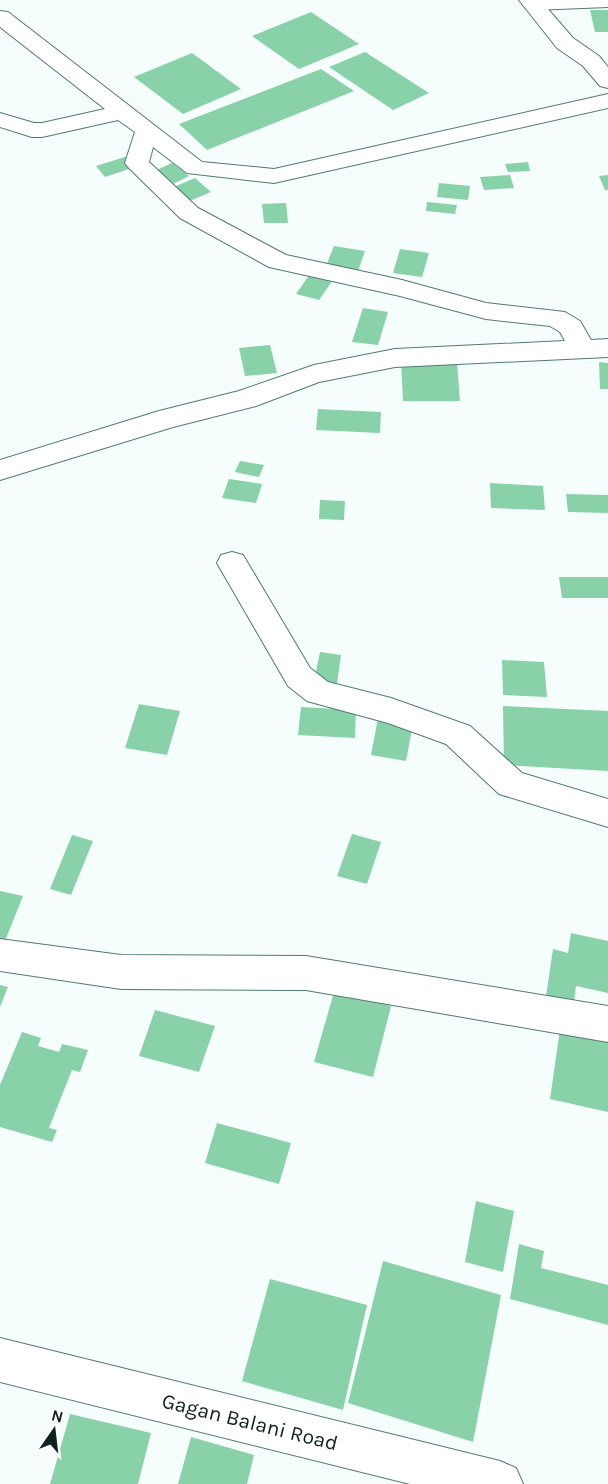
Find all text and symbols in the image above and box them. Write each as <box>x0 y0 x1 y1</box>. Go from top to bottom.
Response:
street label: Gagan Balani Road <box>160 1389 340 1455</box>
north arrow <box>24 1400 84 1460</box>
text: N <box>50 1405 65 1427</box>

